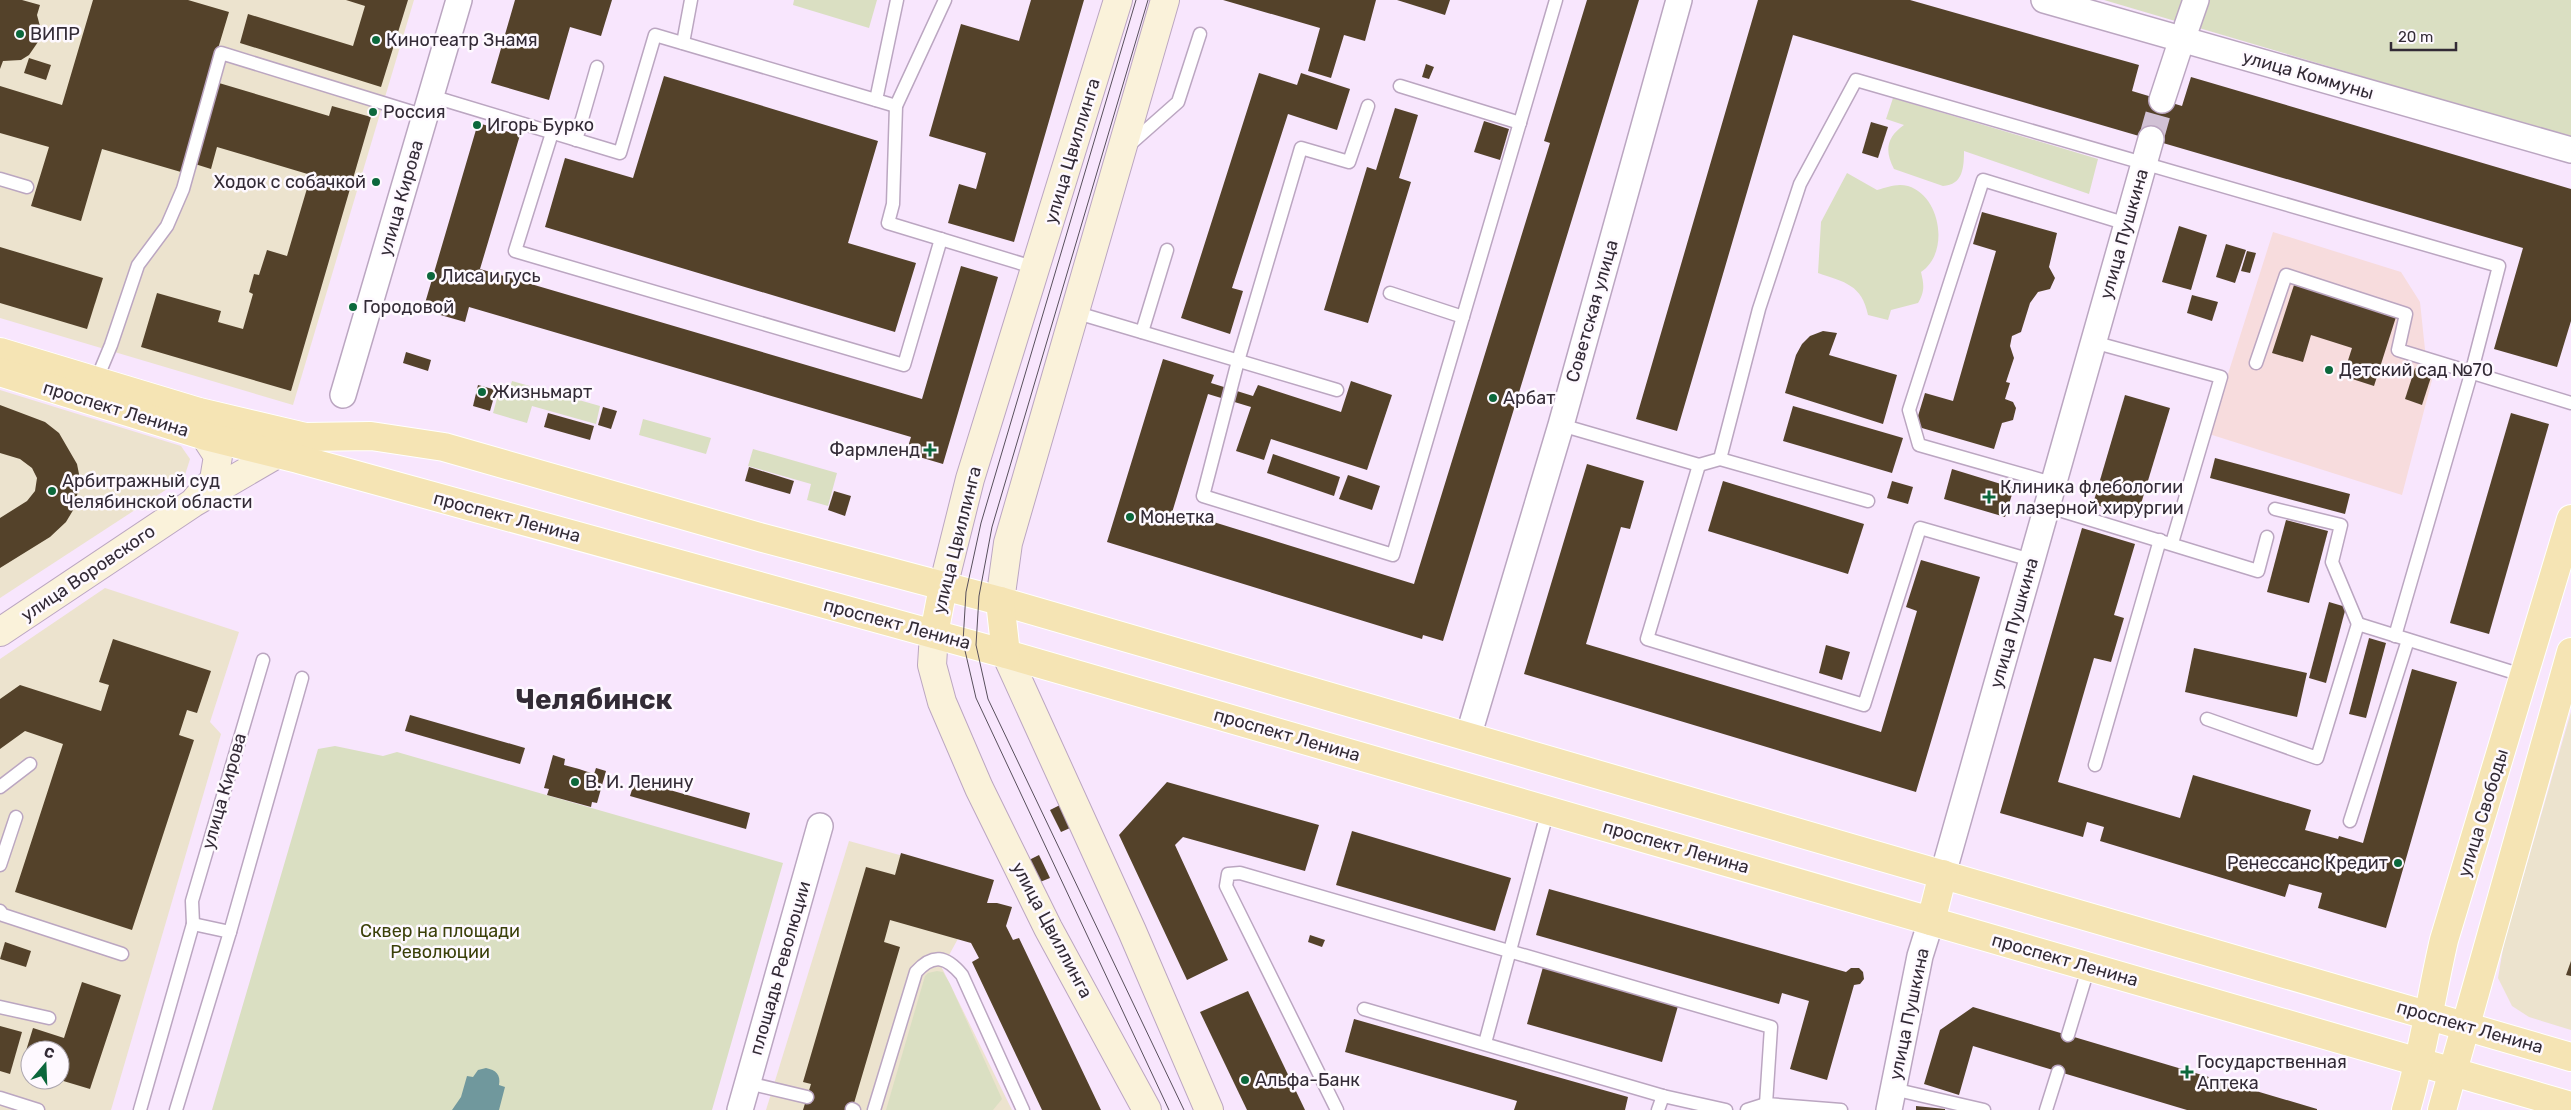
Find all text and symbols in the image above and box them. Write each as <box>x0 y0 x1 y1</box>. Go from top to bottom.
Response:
scale bar <box>2391 20 2456 52</box>
place label: ВИПР <box>30 23 80 45</box>
marker: ВИПР <box>14 28 26 40</box>
text: 20 m <box>2398 28 2433 46</box>
place label: Кинотеатр Знамя <box>386 29 538 51</box>
marker: Кинотеатр Знамя <box>370 34 382 46</box>
street label: улица Коммуны <box>2240 46 2376 104</box>
street label: улица Цвиллинга <box>1039 76 1105 226</box>
place label: Россия <box>383 101 446 123</box>
marker: Россия <box>367 106 379 118</box>
place label: Игорь Бурко <box>487 114 594 136</box>
marker: Игорь Бурко <box>471 119 483 131</box>
street label: улица Кирова <box>374 137 428 259</box>
street label: улица Пушкина <box>2095 166 2153 302</box>
place label: Ходок с собачкой <box>214 171 366 193</box>
marker: Ходок с собачкой <box>370 176 382 188</box>
street label: Советская улица <box>1561 237 1623 385</box>
place label: Лиса и гусь <box>441 265 541 287</box>
marker: Лиса и гусь <box>425 270 437 282</box>
place label: Городовой <box>363 296 454 318</box>
marker: Городовой <box>347 301 359 313</box>
place label: Детский сад №70 <box>2339 359 2493 381</box>
marker: Детский сад №70 <box>2323 364 2335 376</box>
street label: проспект Ленина <box>40 376 192 442</box>
place label: Жизньмарт <box>492 381 592 403</box>
marker: Жизньмарт <box>476 386 488 398</box>
place label: Арбат <box>1503 387 1555 409</box>
marker: Арбат <box>1487 392 1499 404</box>
place label: Фармленд <box>829 439 920 461</box>
marker: Фармленд <box>924 444 936 456</box>
street label: улица Цвиллинга <box>928 464 986 616</box>
place label: Арбитражный суд Челябинской области <box>62 470 253 513</box>
place label: Клиника флебологии и лазерной хирургии <box>2000 476 2184 519</box>
marker: Арбитражный суд Челябинской области <box>46 485 58 497</box>
street label: проспект Ленина <box>431 487 583 547</box>
marker: Клиника флебологии и лазерной хирургии <box>1982 490 1996 504</box>
place label: Монетка <box>1140 506 1214 528</box>
marker: Монетка <box>1124 511 1136 523</box>
street label: улица Воровского <box>17 520 159 626</box>
street label: улица Пушкина <box>1985 555 2043 691</box>
street label: проспект Ленина <box>821 594 973 654</box>
district label: Челябинск <box>516 683 672 716</box>
street label: проспект Ленина <box>1211 704 1363 766</box>
street label: улица Кирова <box>197 730 251 852</box>
street label: улица Свободы <box>2453 746 2513 880</box>
place label: В. И. Ленину <box>585 771 694 793</box>
marker: В. И. Ленину <box>569 776 581 788</box>
street label: проспект Ленина <box>1600 816 1752 878</box>
place label: Ренессанс Кредит <box>2227 852 2388 874</box>
marker: Ренессанс Кредит <box>2392 857 2404 869</box>
street label: улица Цвиллинга <box>1007 858 1097 1002</box>
street label: площадь Революции <box>745 878 815 1058</box>
park label: Сквер на площади Революции <box>360 920 520 963</box>
street label: проспект Ленина <box>1989 929 2141 991</box>
street label: улица Пушкина <box>1884 946 1934 1082</box>
street label: проспект Ленина <box>2394 996 2546 1058</box>
north arrow <box>20 1040 70 1090</box>
text: С <box>42 1044 57 1063</box>
place label: Государственная Аптека <box>2197 1051 2347 1094</box>
marker: Государственная Аптека <box>2181 1066 2193 1078</box>
place label: Альфа-Банк <box>1255 1069 1360 1091</box>
marker: Альфа-Банк <box>1239 1074 1251 1086</box>

